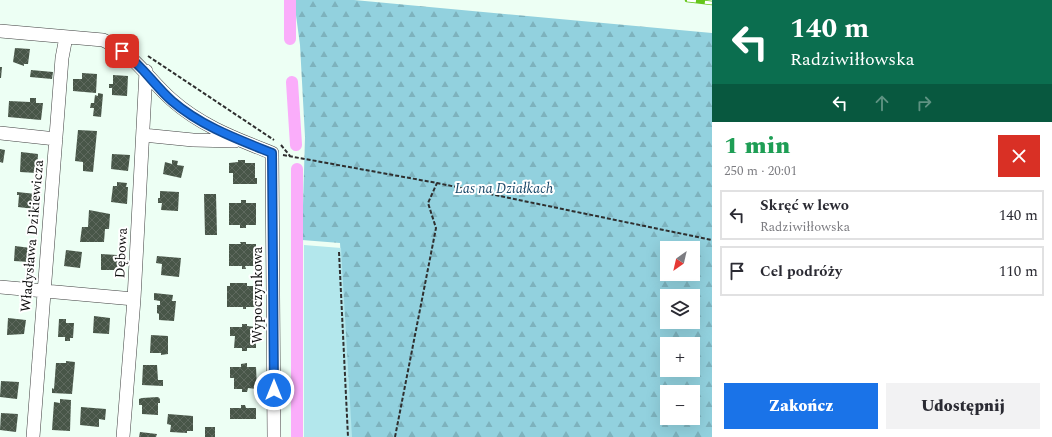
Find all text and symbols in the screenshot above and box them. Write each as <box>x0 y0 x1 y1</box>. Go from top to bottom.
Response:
text: 140 m <box>790 7 869 50</box>
icon: left <box>724 16 776 68</box>
pin <box>105 34 139 68</box>
icon: arrive <box>111 40 133 62</box>
text: Radziwiłłowska <box>790 46 915 73</box>
icon: left <box>829 92 851 114</box>
icon: ahead <box>871 92 893 114</box>
icon: right <box>913 92 935 114</box>
text: 1 min <box>724 128 790 164</box>
button: close <box>998 135 1040 177</box>
street label: Władysława Dzikiewicza <box>15 159 49 313</box>
text: 250 m · 20:01 <box>724 161 797 181</box>
park label: Las na Działkach <box>455 178 553 199</box>
text: Skręć w lewo <box>760 194 849 217</box>
icon: left <box>726 204 748 226</box>
text: 140 m <box>999 204 1038 227</box>
text: Radziwiłłowska <box>760 217 850 237</box>
street label: Dębowa <box>109 227 133 279</box>
north arrow <box>660 241 700 281</box>
map controls <box>660 241 700 425</box>
street label: Wypoczynkowa <box>247 246 268 343</box>
icon: arrive <box>726 260 748 282</box>
text: Cel podróży <box>760 260 842 283</box>
text: 110 m <box>999 260 1038 283</box>
button: layers <box>660 289 700 329</box>
button: + <box>660 337 700 377</box>
position arrow <box>253 369 295 411</box>
button: Zakończ <box>724 383 878 429</box>
button: Udostępnij <box>886 383 1040 429</box>
button: − <box>660 385 700 425</box>

